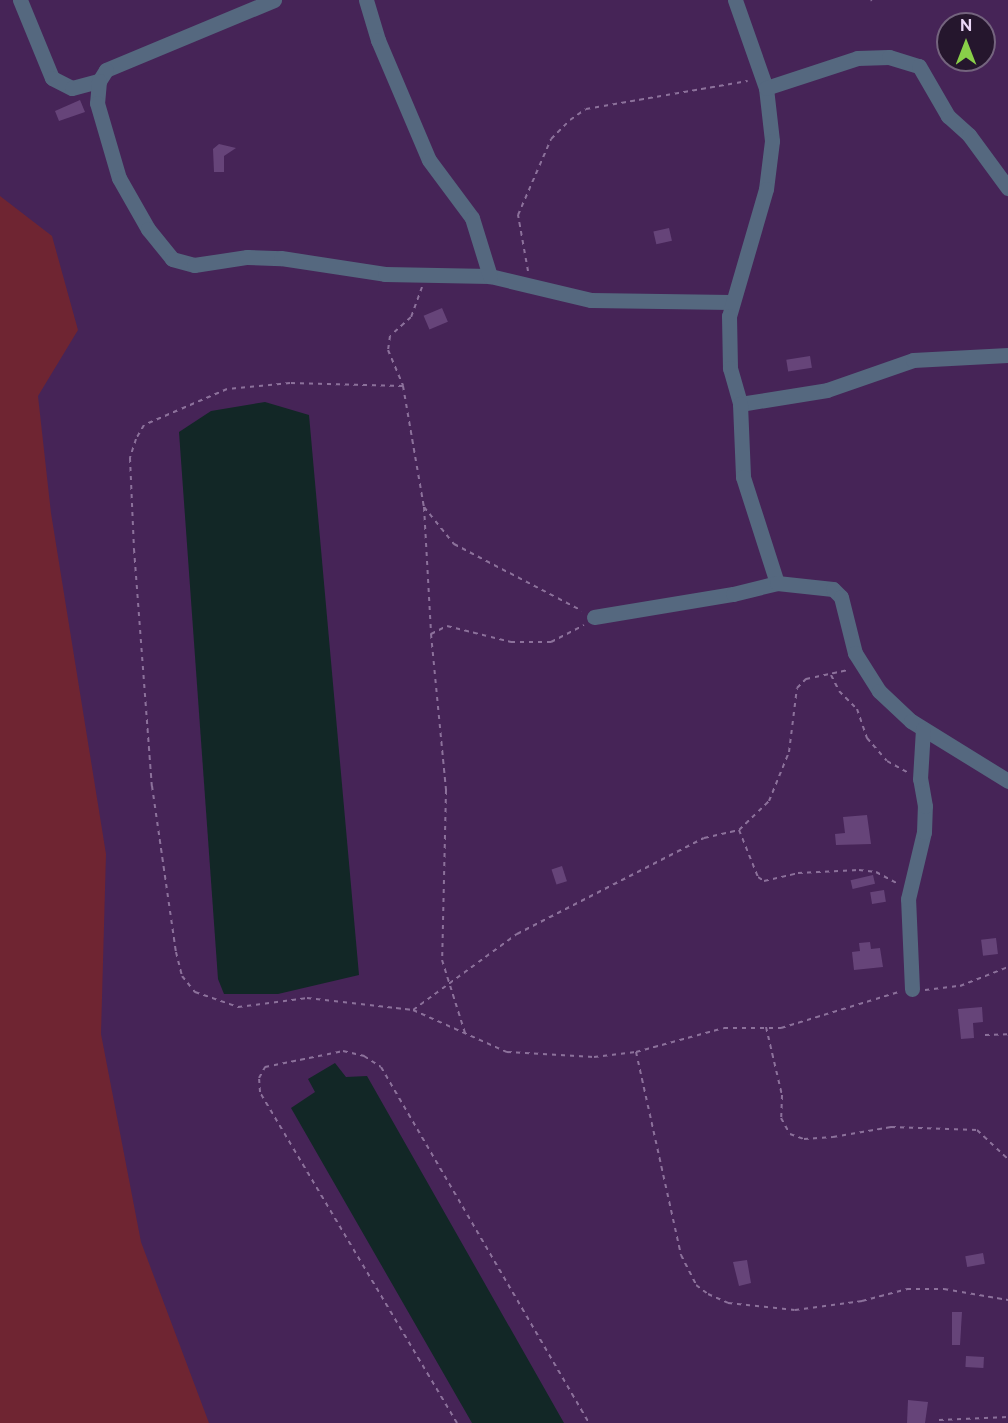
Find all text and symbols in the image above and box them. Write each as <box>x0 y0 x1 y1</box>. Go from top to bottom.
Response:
north arrow <box>936 12 996 72</box>
text: N <box>960 16 972 35</box>

